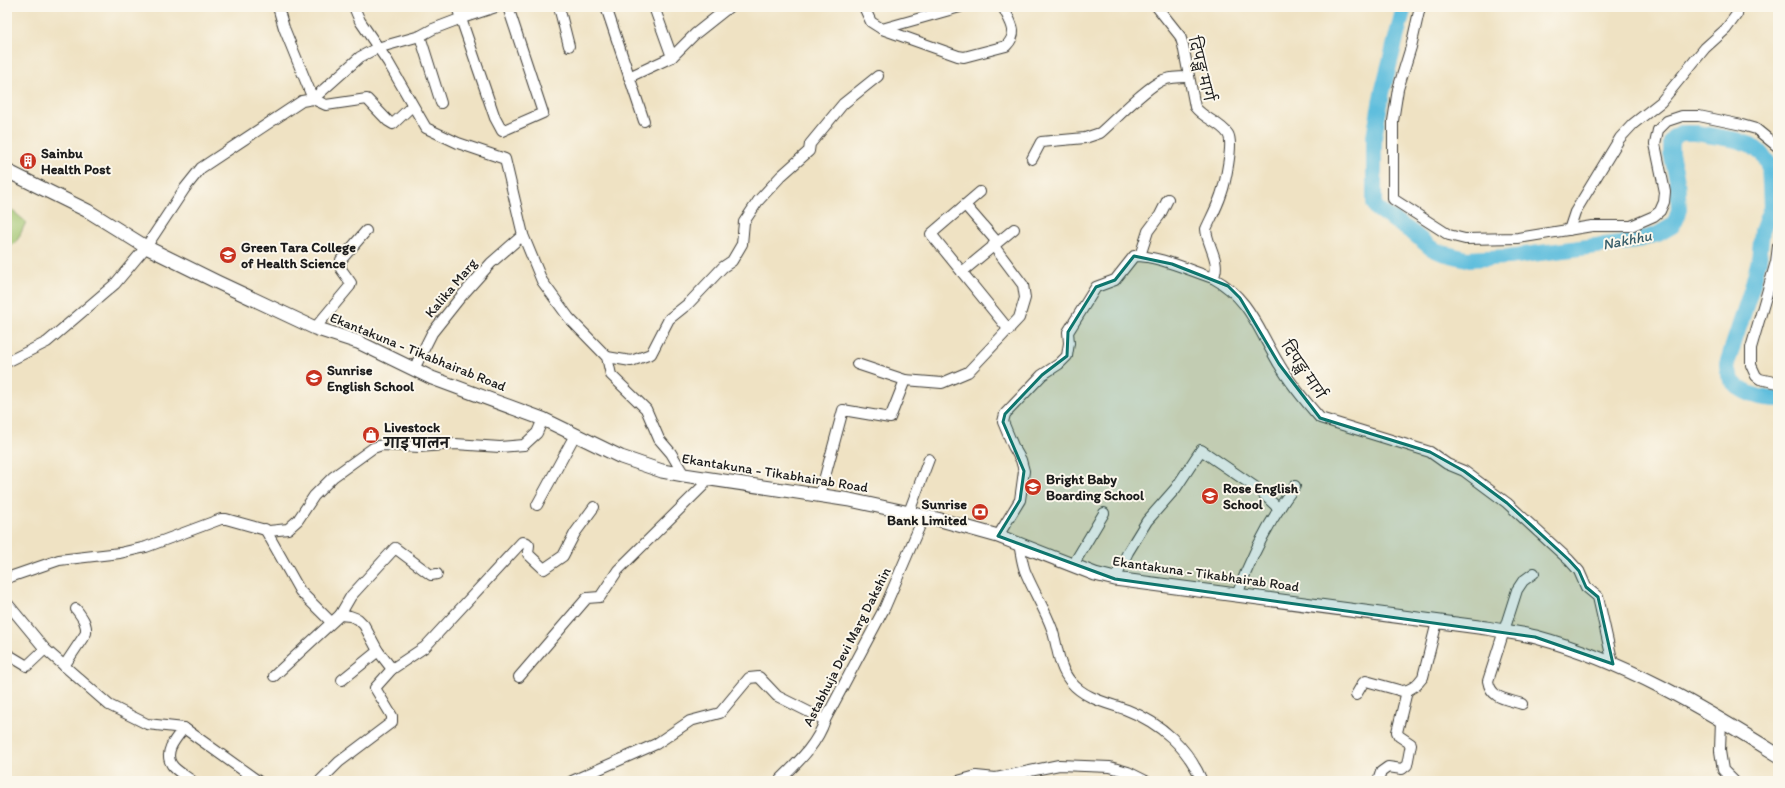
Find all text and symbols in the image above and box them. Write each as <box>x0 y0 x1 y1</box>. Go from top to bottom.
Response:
street label: दिपङ्ख मार्ग <box>1184 33 1221 105</box>
place label: Sainbu Health Post <box>41 145 111 178</box>
building icon: Sainbu Health Post <box>18 151 38 171</box>
water label: Nakhhu <box>1601 226 1654 254</box>
place label: Green Tara College of Health Science <box>241 239 356 272</box>
school or university icon: Green Tara College of Health Science <box>218 245 238 265</box>
street label: Kalika Marg <box>421 254 481 321</box>
street label: Ekantakuna - Tikabhairab Road <box>327 309 509 395</box>
street label: दिपङ्ख मार्ग <box>1276 335 1332 404</box>
place label: Sunrise English School <box>327 362 415 395</box>
school or university icon: Sunrise English School <box>304 368 324 388</box>
place label: Livestock गाइ पालन <box>382 419 451 452</box>
shop icon: Livestock गाइ पालन <box>361 425 381 445</box>
street label: Ekantakuna - Tikabhairab Road <box>681 450 870 496</box>
place label: Bright Baby Boarding School <box>1046 471 1145 504</box>
school or university icon: Bright Baby Boarding School <box>1023 477 1043 497</box>
place label: Rose English School <box>1223 480 1299 513</box>
school or university icon: Rose English School <box>1200 486 1220 506</box>
place label: Sunrise Bank Limited <box>887 496 968 529</box>
bank icon: Sunrise Bank Limited <box>970 502 990 522</box>
street label: Ekantakuna - Tikabhairab Road <box>1112 552 1301 596</box>
street label: Astabhuja Devi Marg Dakshin <box>799 565 895 729</box>

